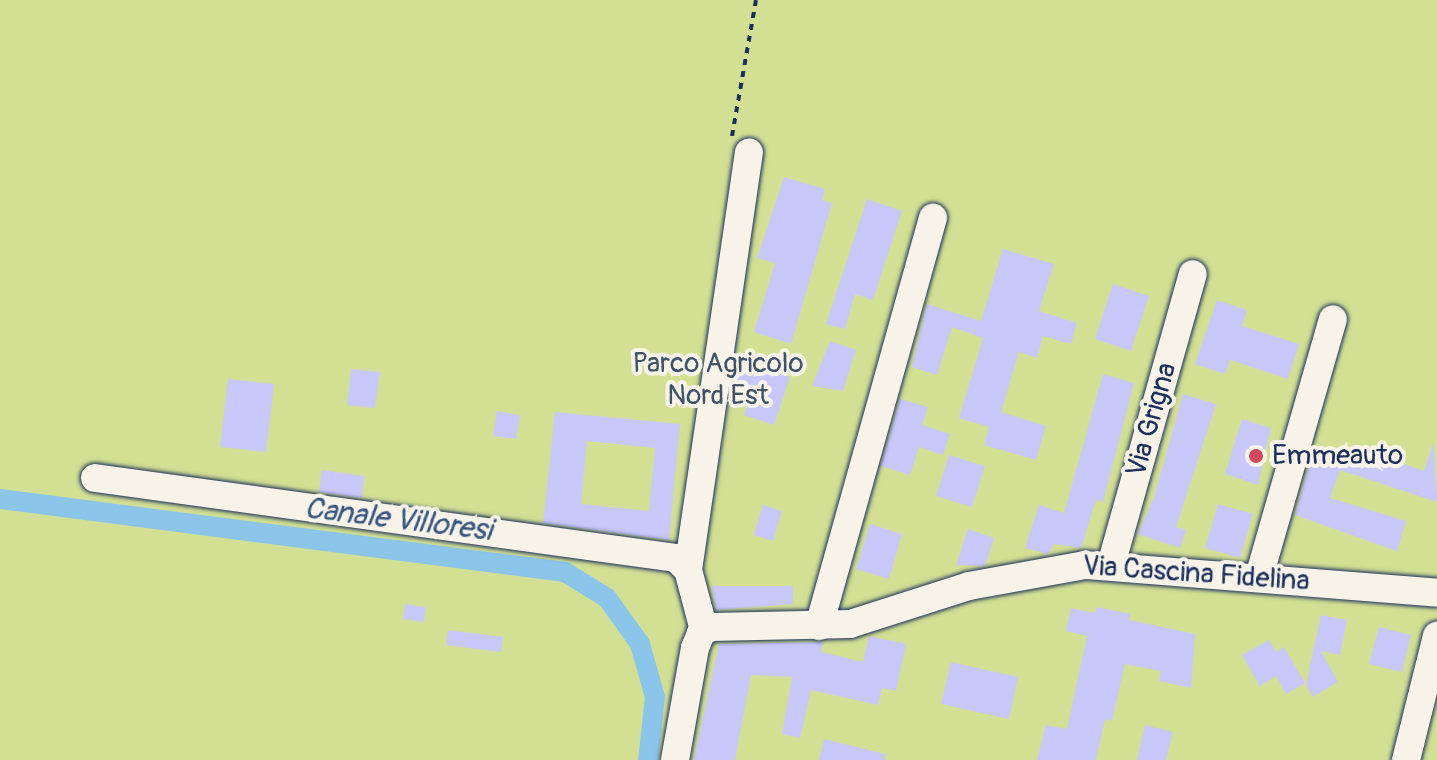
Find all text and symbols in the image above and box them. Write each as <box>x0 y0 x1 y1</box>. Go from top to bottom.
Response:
park label: Parco Agricolo Nord Est <box>633 347 803 413</box>
street label: Via Grigna <box>1120 359 1184 481</box>
place label: Emmeauto <box>1272 439 1403 473</box>
marker: Emmeauto <box>1247 447 1265 465</box>
water label: Canale Villoresi <box>302 491 494 549</box>
street label: Via Cascina Fidelina <box>1081 549 1311 599</box>

